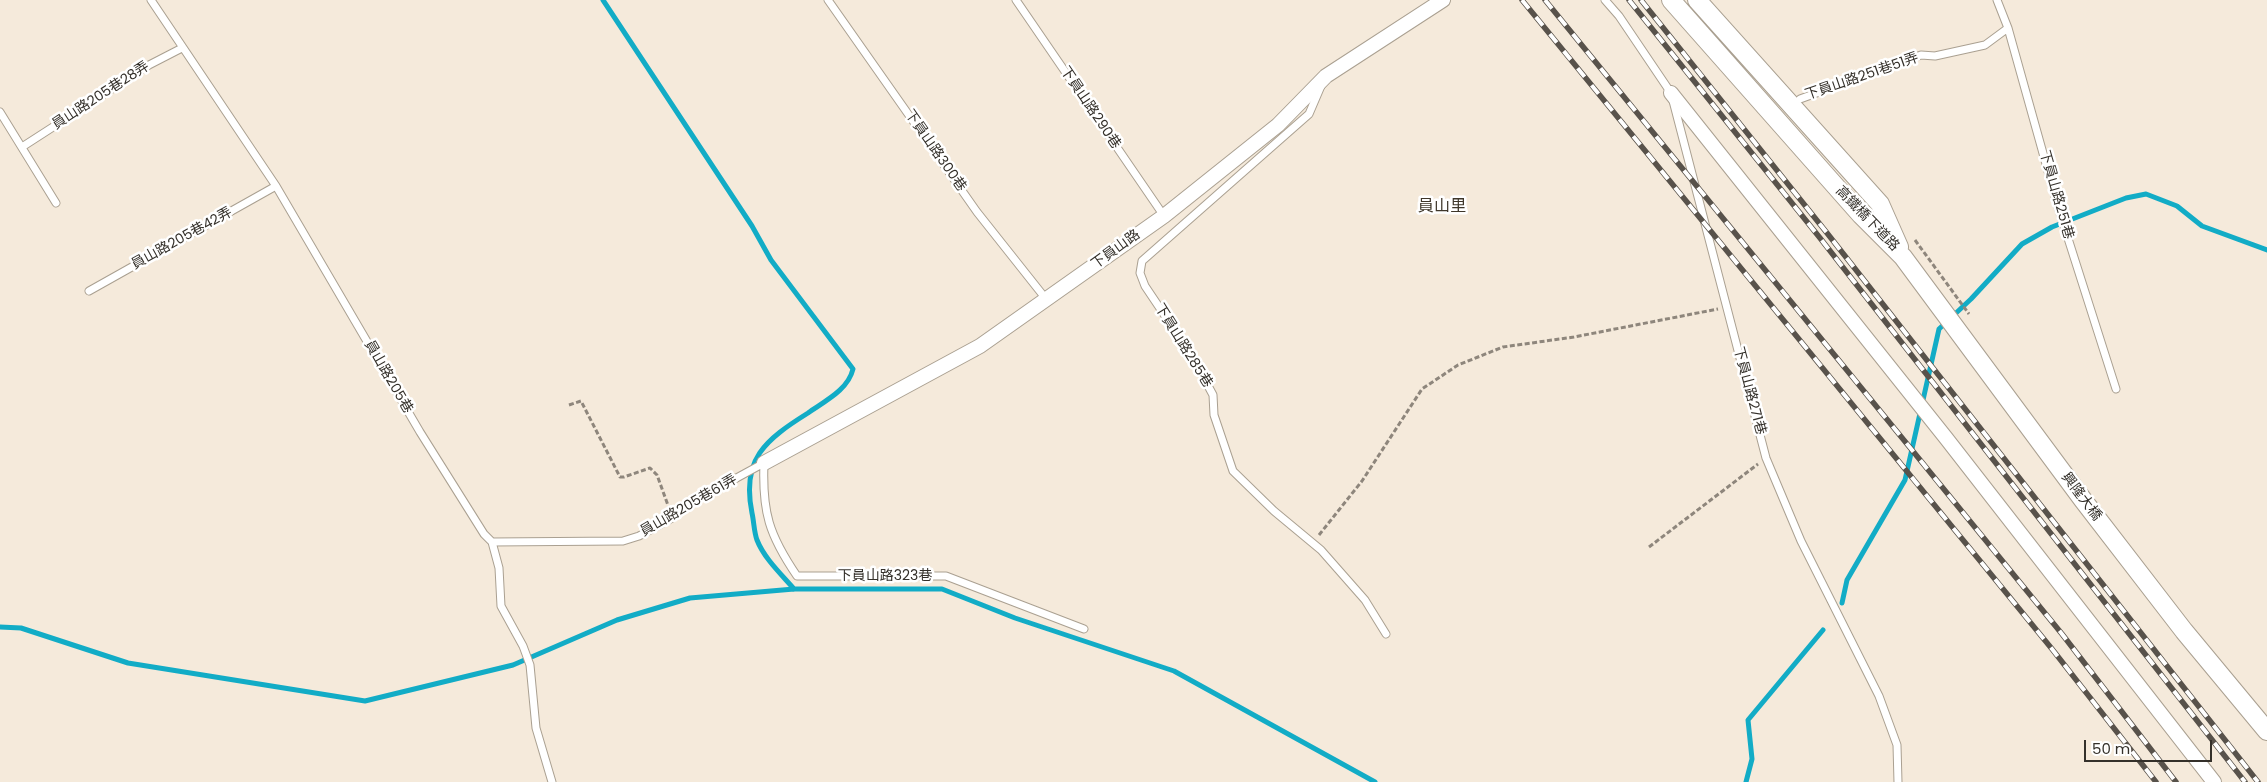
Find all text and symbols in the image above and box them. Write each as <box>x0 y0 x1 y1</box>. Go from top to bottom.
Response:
street label: 下員山路251巷51弄 <box>1803 50 1921 104</box>
street label: 員山路205巷28弄 <box>49 58 153 134</box>
street label: 下員山路290巷 <box>1056 64 1124 152</box>
street label: 下員山路300巷 <box>901 107 969 195</box>
street label: 下員山路251巷 <box>2035 149 2077 241</box>
street label: 高鐵橋下道路 <box>1832 183 1902 255</box>
district label: 員山里 <box>1418 197 1466 217</box>
street label: 員山路205巷42弄 <box>129 204 235 274</box>
street label: 下員山路 <box>1088 227 1144 273</box>
street label: 下員山路285巷 <box>1151 301 1215 391</box>
street label: 員山路205巷 <box>360 337 416 417</box>
street label: 下員山路271巷 <box>1729 345 1769 437</box>
street label: 興隆大橋 <box>2057 470 2105 524</box>
street label: 員山路205巷61弄 <box>638 471 740 541</box>
street label: 下員山路323巷 <box>838 568 932 584</box>
scale bar <box>2087 730 2214 762</box>
text: 50 m <box>2092 738 2130 759</box>

